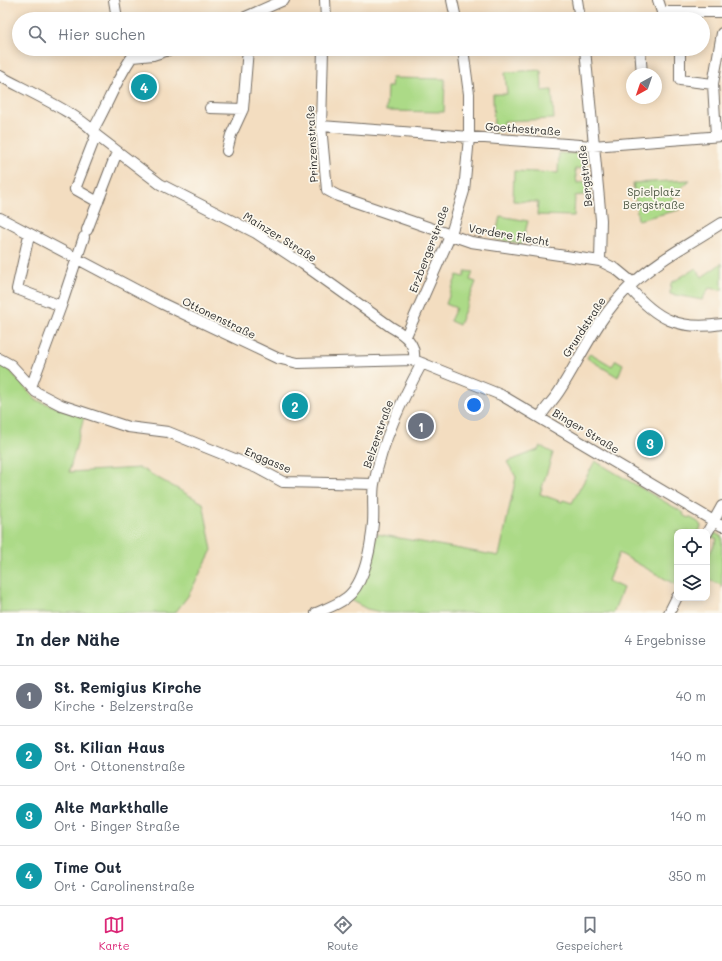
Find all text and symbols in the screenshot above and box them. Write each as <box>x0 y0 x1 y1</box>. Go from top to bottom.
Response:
search box <box>12 12 710 56</box>
icon: search <box>26 23 48 45</box>
text: Hier suchen <box>58 24 145 44</box>
north arrow <box>626 68 662 104</box>
pin: 4 <box>131 72 157 102</box>
street label: Prinzenstraße <box>302 105 321 183</box>
street label: Goethestraße <box>485 118 561 139</box>
street label: Bergstraße <box>574 144 595 208</box>
park label: Spielplatz Bergstraße <box>623 184 685 212</box>
street label: Erzbergerstraße <box>405 203 452 295</box>
street label: Mainzer Straße <box>241 208 320 265</box>
street label: Vordere Flecht <box>467 220 551 249</box>
street label: Ottonenstraße <box>180 293 259 342</box>
street label: Grundstraße <box>558 294 609 360</box>
pin: 2 <box>282 391 308 421</box>
your location <box>464 395 484 415</box>
street label: Belzerstraße <box>359 398 396 470</box>
street label: Binger Straße <box>550 405 623 457</box>
pin: 1 <box>408 411 434 441</box>
pin: 3 <box>637 428 663 458</box>
street label: Enggasse <box>242 443 294 476</box>
map controls <box>674 529 710 601</box>
button: locate <box>674 529 710 565</box>
button: layers <box>674 565 710 601</box>
text: In der Nähe <box>16 628 120 650</box>
text: 4 Ergebnisse <box>625 631 706 648</box>
text: St. Remigius Kirche <box>54 677 201 697</box>
text: 1 <box>26 687 32 704</box>
text: 40 m <box>676 687 706 704</box>
text: Kirche · Belzerstraße <box>54 697 194 714</box>
text: St. Kilian Haus <box>54 737 165 757</box>
text: 2 <box>25 747 33 764</box>
text: 140 m <box>670 747 706 764</box>
text: Ort · Ottonenstraße <box>54 757 185 774</box>
text: Alte Markthalle <box>54 797 168 817</box>
text: 3 <box>25 807 33 824</box>
text: 140 m <box>670 807 706 824</box>
text: Ort · Binger Straße <box>54 817 180 834</box>
text: Time Out <box>54 857 122 877</box>
text: 4 <box>25 867 33 884</box>
text: 350 m <box>668 867 706 884</box>
text: Ort · Carolinenstraße <box>54 877 195 894</box>
tab: Karte <box>99 914 130 953</box>
tab: Route <box>327 914 358 953</box>
tab: Gespeichert <box>556 914 623 953</box>

